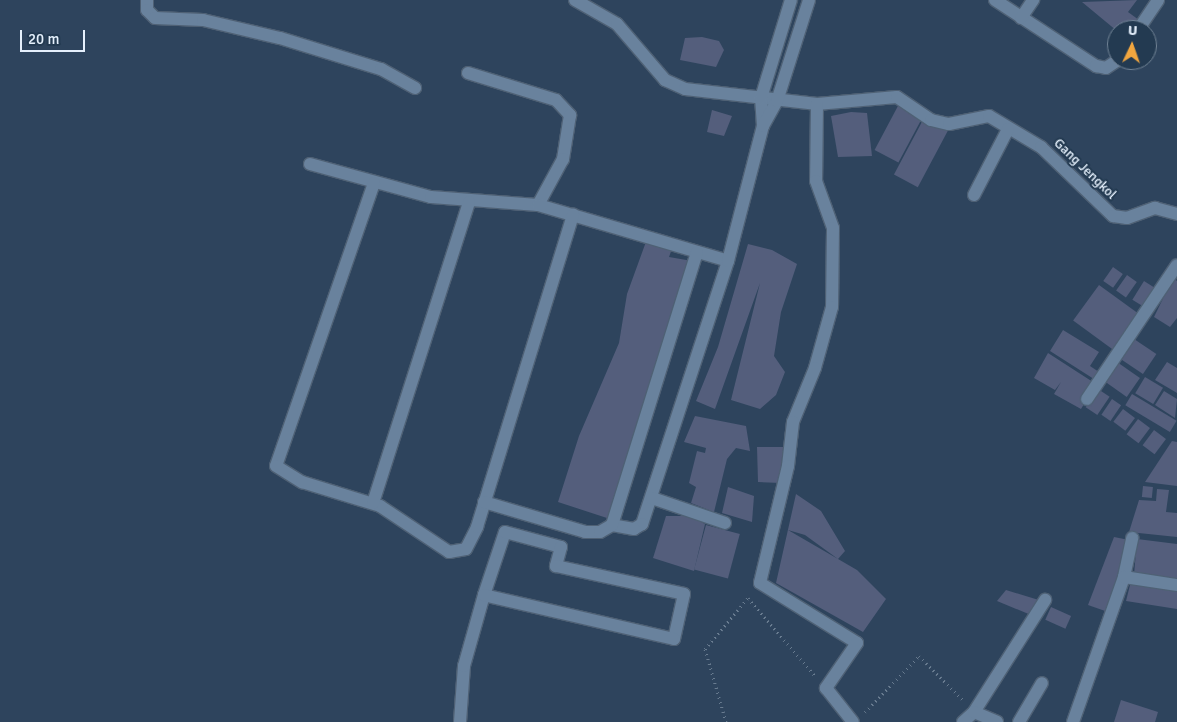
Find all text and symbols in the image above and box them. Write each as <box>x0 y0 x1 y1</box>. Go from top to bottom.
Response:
scale bar <box>22 20 88 52</box>
north arrow <box>1107 20 1157 70</box>
text: U <box>1128 22 1138 39</box>
text: 20 m <box>28 30 59 48</box>
street label: Gang Jengkol <box>1050 135 1120 203</box>

